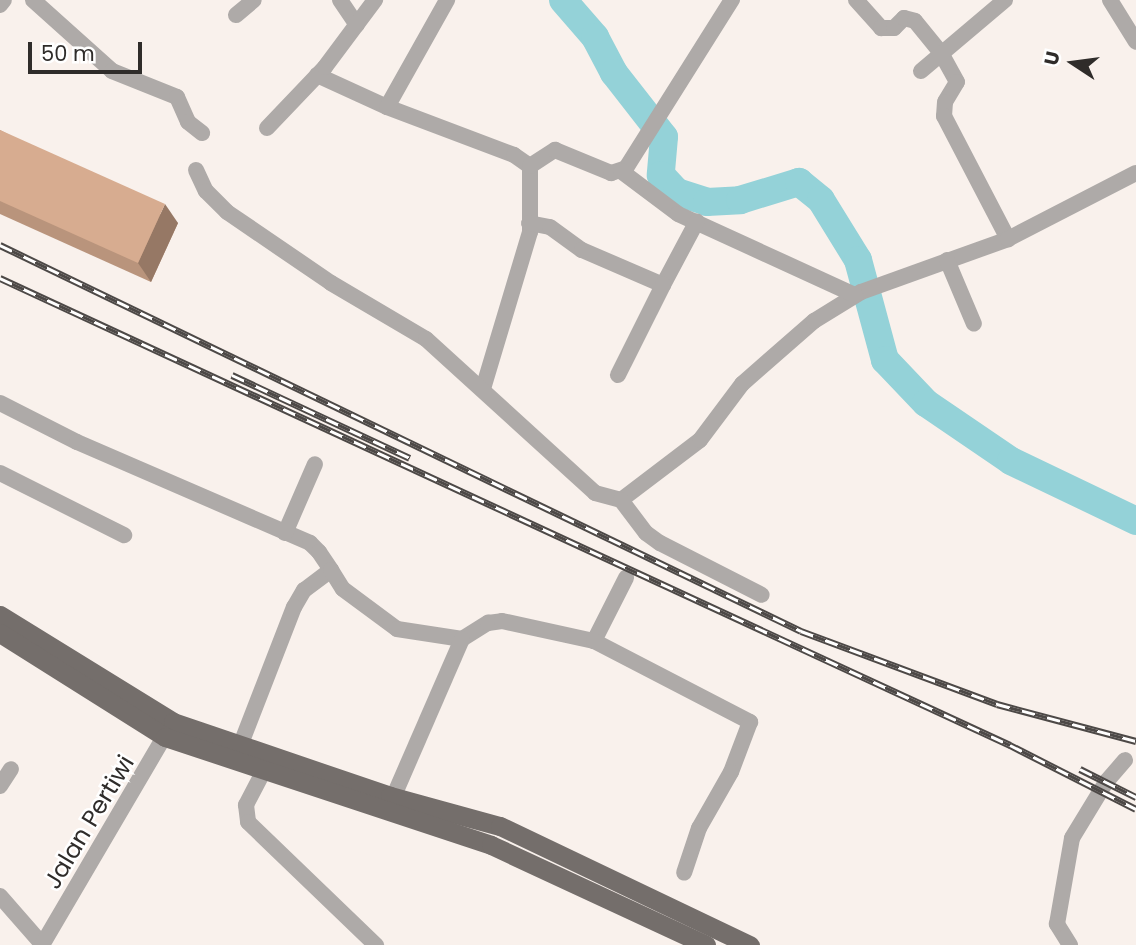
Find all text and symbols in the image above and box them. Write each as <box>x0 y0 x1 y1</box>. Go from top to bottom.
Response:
scale bar <box>32 28 145 72</box>
north arrow <box>1038 28 1108 98</box>
text: 50 m <box>41 39 95 68</box>
text: U <box>1037 49 1067 68</box>
street label: Jalan Pertiwi <box>38 750 140 894</box>

